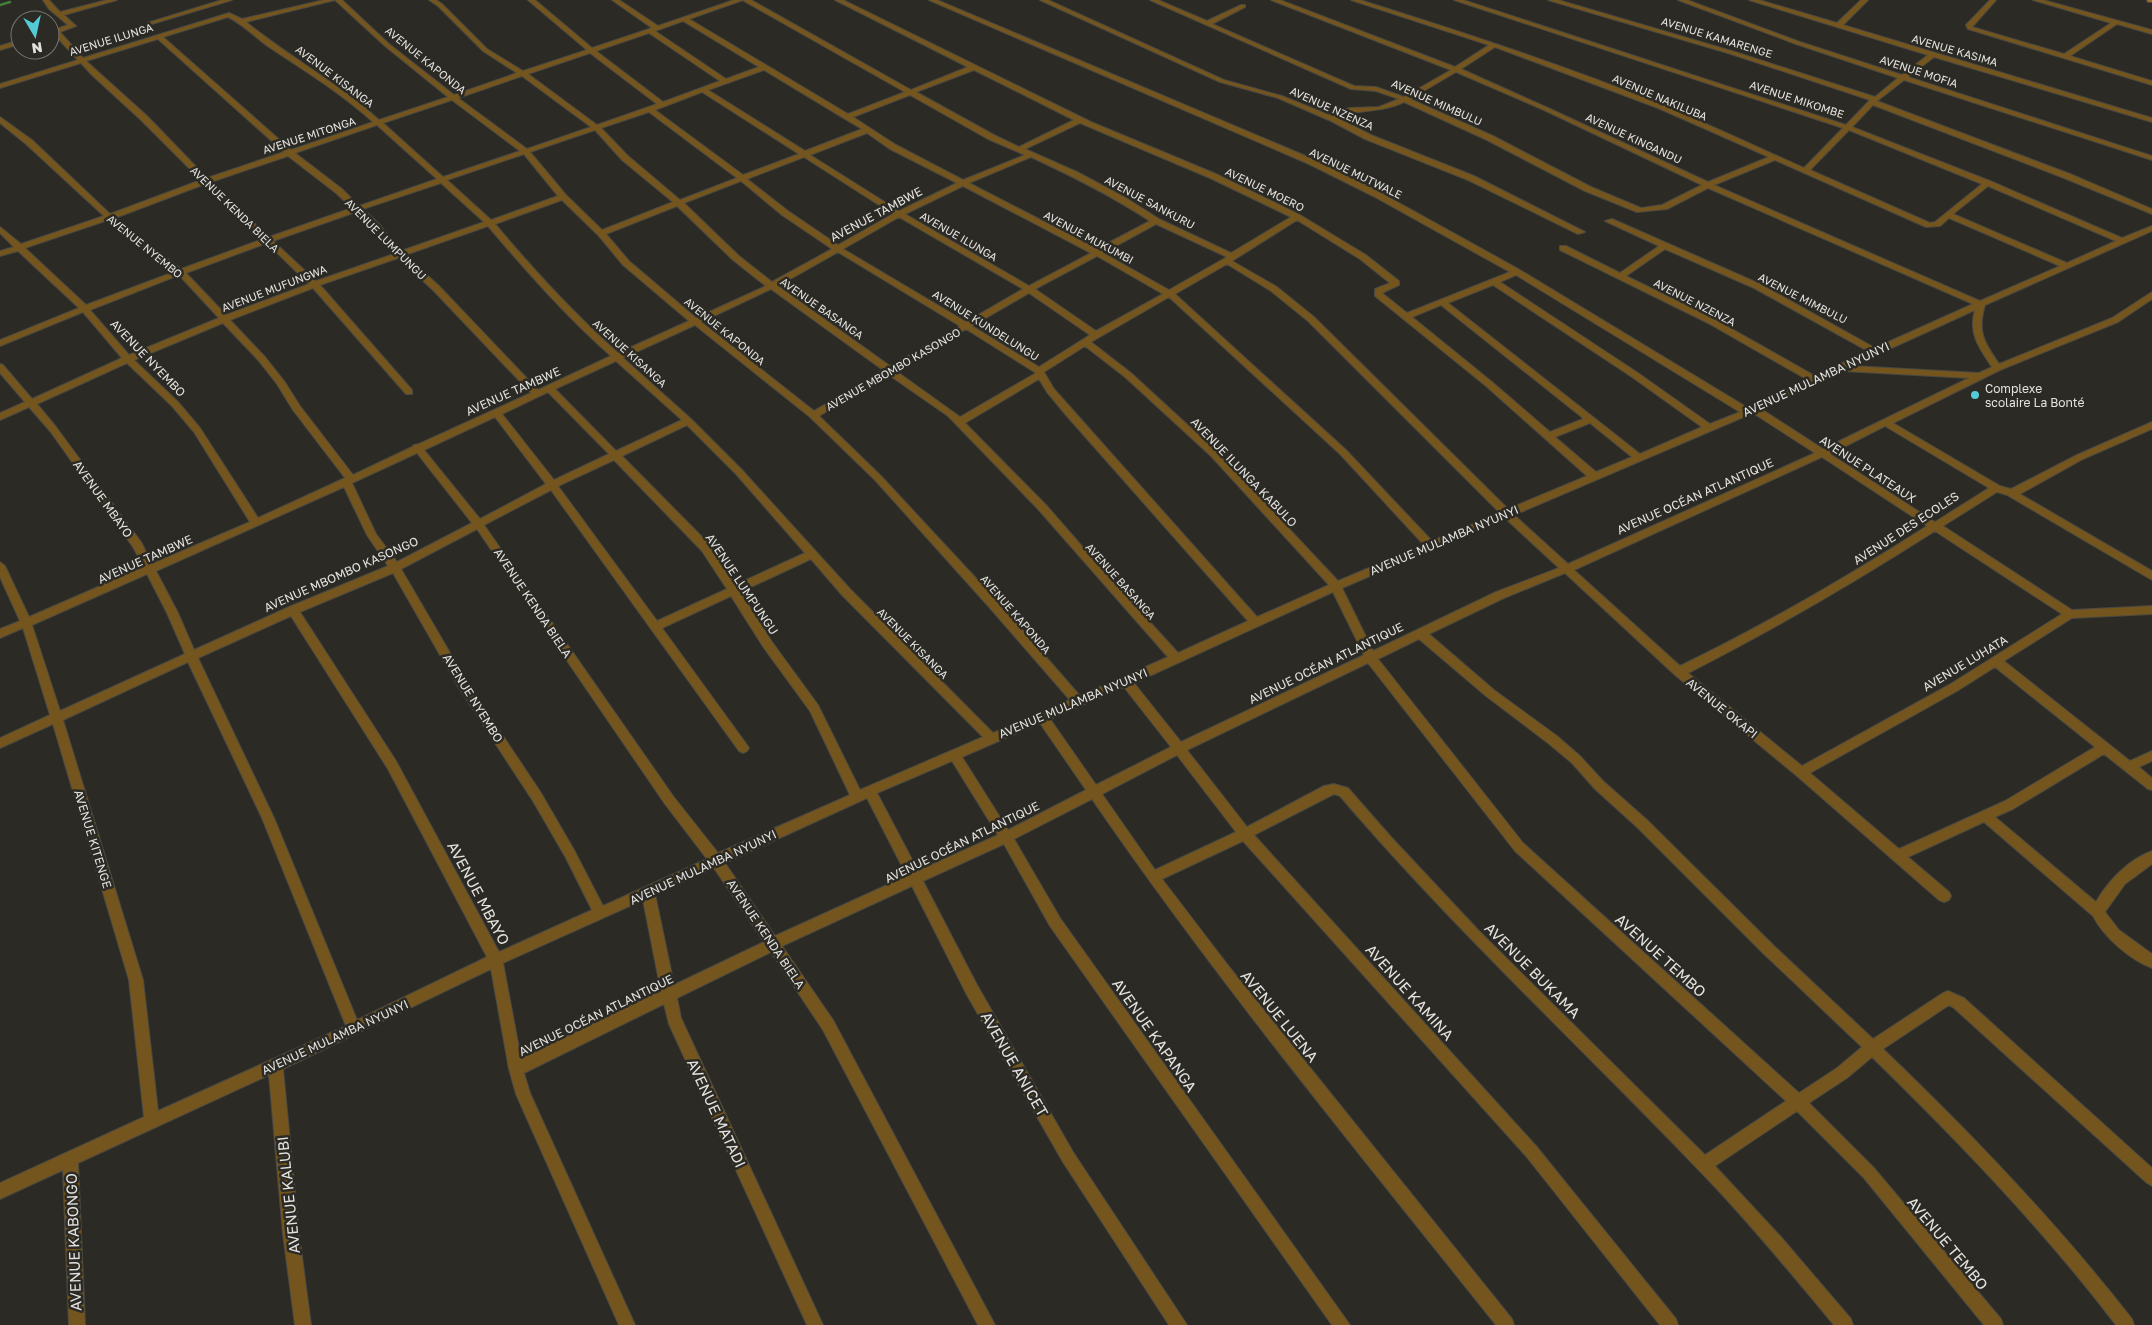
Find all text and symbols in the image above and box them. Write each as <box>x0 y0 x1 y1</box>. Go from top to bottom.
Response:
north arrow <box>10 10 60 60</box>
street label: AVENUE KAMARENGE <box>1660 14 1774 60</box>
street label: AVENUE ILUNGA <box>68 20 155 58</box>
street label: AVENUE KAPONDA <box>383 23 469 97</box>
street label: AVENUE KASIMA <box>1911 32 2000 69</box>
text: N <box>31 39 44 58</box>
street label: AVENUE KISANGA <box>293 42 377 110</box>
street label: AVENUE MOFIA <box>1878 52 1960 90</box>
street label: AVENUE NAKILUBA <box>1611 71 1710 123</box>
street label: AVENUE MIMBULU <box>1390 76 1484 128</box>
street label: AVENUE MIKOMBE <box>1748 78 1846 120</box>
street label: AVENUE NZENZA <box>1288 84 1376 133</box>
street label: AVENUE KINGANDU <box>1584 110 1684 166</box>
street label: AVENUE MITONGA <box>261 114 358 156</box>
street label: AVENUE MUTWALE <box>1308 145 1405 201</box>
street label: AVENUE KENDA BIELA <box>188 163 282 255</box>
street label: AVENUE MOERO <box>1223 164 1307 214</box>
street label: AVENUE SANKURU <box>1103 173 1197 231</box>
street label: AVENUE TAMBWE <box>827 183 925 245</box>
street label: AVENUE LUMPUNGU <box>343 196 429 282</box>
street label: AVENUE MUKUMBI <box>1042 208 1136 266</box>
street label: AVENUE ILUNGA <box>918 209 1000 264</box>
street label: AVENUE NYEMBO <box>105 212 185 280</box>
street label: AVENUE MUFUNGWA <box>220 262 329 314</box>
street label: AVENUE MIMBULU <box>1756 270 1850 326</box>
street label: AVENUE BASANGA <box>778 274 866 342</box>
street label: AVENUE NZENZA <box>1652 276 1739 329</box>
street label: AVENUE KUNDELUNGU <box>930 287 1042 363</box>
street label: AVENUE KAPONDA <box>682 294 768 368</box>
street label: AVENUE NYEMBO <box>107 316 189 400</box>
street label: AVENUE KISANGA <box>590 316 670 390</box>
street label: AVENUE MBOMBO KASONGO <box>823 325 963 413</box>
street label: AVENUE MULAMBA NYUNYI <box>1740 338 1892 420</box>
street label: AVENUE TAMBWE <box>463 363 563 419</box>
place label: Complexe scolaire La Bonté <box>1985 381 2084 410</box>
marker: Complexe scolaire La Bonté <box>1969 389 1981 401</box>
street label: AVENUE ILUNGA KABULO <box>1188 414 1300 530</box>
street label: AVENUE PLATEAUX <box>1817 432 1919 506</box>
street label: AVENUE OCÉAN ATLANTIQUE <box>1614 455 1776 537</box>
street label: AVENUE MBAYO <box>70 458 136 541</box>
street label: AVENUE DES ECOLES <box>1850 488 1962 568</box>
street label: AVENUE MULAMBA NYUNYI <box>1367 502 1521 578</box>
street label: AVENUE LUMPUNGU <box>702 530 782 638</box>
street label: AVENUE TAMBWE <box>95 531 195 587</box>
street label: AVENUE MBOMBO KASONGO <box>262 533 421 615</box>
street label: AVENUE BASANGA <box>1083 540 1159 622</box>
street label: AVENUE KENDA BIELA <box>491 545 575 661</box>
street label: AVENUE KAPONDA <box>978 572 1054 656</box>
street label: AVENUE KISANGA <box>875 605 952 682</box>
street label: AVENUE OCÉAN ATLANTIQUE <box>1246 619 1406 707</box>
street label: AVENUE LUHATA <box>1920 632 2010 694</box>
street label: AVENUE NYEMBO <box>440 651 506 745</box>
street label: AVENUE MULAMBA NYUNYI <box>996 665 1150 741</box>
street label: AVENUE OKAPI <box>1683 675 1761 741</box>
street label: AVENUE KITENGE <box>71 788 115 890</box>
street label: AVENUE OCÉAN ATLANTIQUE <box>882 798 1042 886</box>
street label: AVENUE MULAMBA NYUNYI <box>627 826 779 908</box>
street label: AVENUE MBAYO <box>444 838 514 948</box>
street label: AVENUE KENDA BIELA <box>724 876 808 992</box>
street label: AVENUE TEMBO <box>1612 910 1710 1000</box>
street label: AVENUE BUKAMA <box>1481 918 1585 1022</box>
street label: AVENUE KAMINA <box>1362 940 1458 1044</box>
street label: AVENUE LUENA <box>1238 967 1322 1065</box>
street label: AVENUE OCÉAN ATLANTIQUE <box>516 971 676 1059</box>
street label: AVENUE KAPANGA <box>1109 975 1201 1095</box>
street label: AVENUE MULAMBA NYUNYI <box>259 996 411 1078</box>
street label: AVENUE ANICET <box>978 1008 1052 1120</box>
street label: AVENUE MATADI <box>684 1056 750 1170</box>
street label: AVENUE KALUBI <box>273 1136 303 1254</box>
street label: AVENUE KABONGO <box>62 1173 84 1311</box>
street label: AVENUE TEMBO <box>1904 1193 1992 1293</box>

